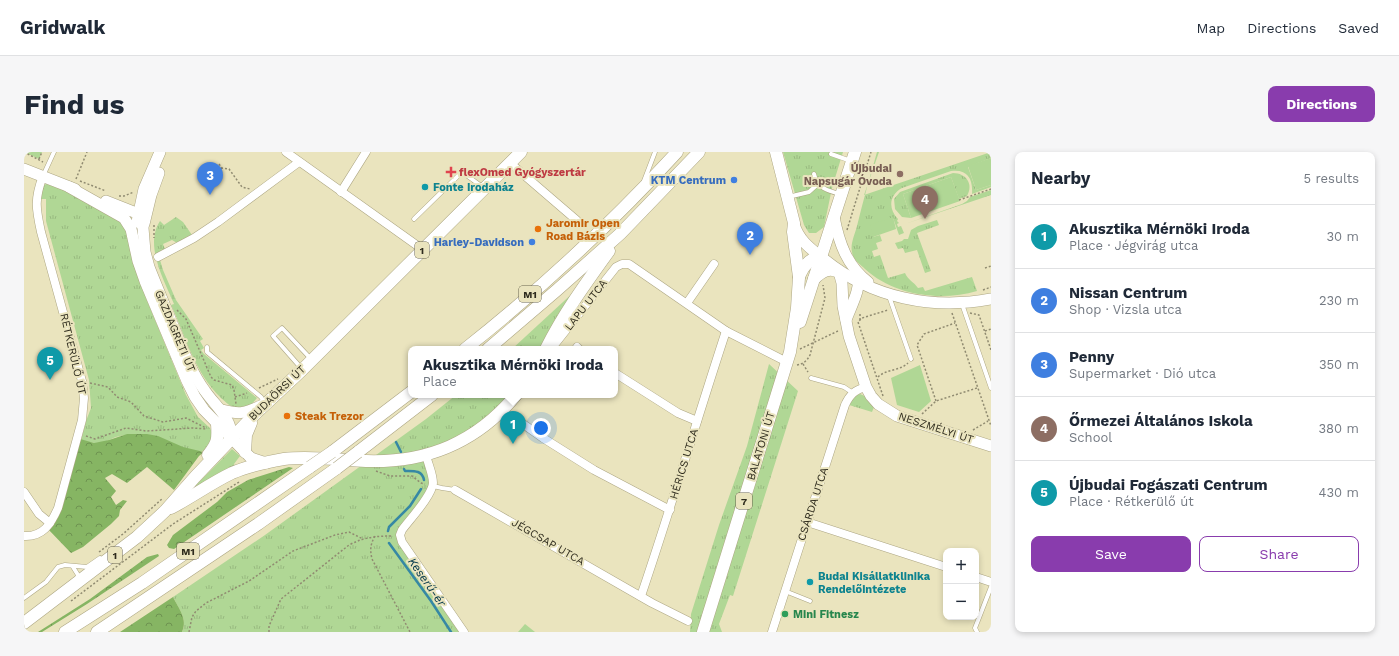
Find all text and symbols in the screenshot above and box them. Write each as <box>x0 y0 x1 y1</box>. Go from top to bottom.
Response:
text: Gridwalk <box>20 16 105 39</box>
text: Map <box>1197 20 1225 36</box>
text: Directions <box>1247 20 1316 36</box>
text: Saved <box>1338 20 1379 36</box>
button: Directions <box>1268 86 1375 122</box>
text: Find us <box>24 88 124 121</box>
pin: 3 <box>197 162 223 195</box>
place label: Újbudai Napsugár Óvoda <box>804 162 893 188</box>
place label: flexOmed Gyógyszertár <box>459 166 586 179</box>
marker: flexOmed Gyógyszertár <box>446 167 456 177</box>
text: Nearby <box>1031 168 1090 188</box>
marker: Újbudai Napsugár Óvoda <box>895 169 905 179</box>
text: 5 results <box>1304 171 1359 186</box>
place label: KTM Centrum <box>651 174 726 187</box>
marker: KTM Centrum <box>729 175 739 185</box>
place label: Fonte Irodaház <box>433 181 514 194</box>
marker: Fonte Irodaház <box>420 182 430 192</box>
pin: 4 <box>912 186 938 219</box>
place label: Jaromir Open Road Bázis <box>546 217 620 243</box>
text: Akusztika Mérnöki Iroda <box>1069 220 1250 238</box>
pin: 2 <box>737 222 763 255</box>
marker: Jaromir Open Road Bázis <box>533 224 543 234</box>
text: 1 <box>1041 229 1047 244</box>
text: 30 m <box>1327 229 1359 244</box>
place label: Harley-Davidson <box>434 236 524 249</box>
marker: Harley-Davidson <box>527 237 537 247</box>
text: Place · Jégvirág utca <box>1069 238 1198 253</box>
road number: 1 <box>415 242 429 258</box>
street label: LAPU UTCA <box>562 277 610 333</box>
text: Nissan Centrum <box>1069 284 1187 302</box>
road number: M1 <box>519 286 541 302</box>
street label: GAZDAGRÉTI ÚT <box>152 288 199 374</box>
text: 2 <box>1040 293 1048 308</box>
text: 230 m <box>1319 293 1359 308</box>
text: Shop · Vizsla utca <box>1069 302 1182 317</box>
street label: RÉTKERÜLŐ ÚT <box>57 312 90 396</box>
popup <box>408 346 618 398</box>
pin: 5 <box>37 347 63 380</box>
text: Penny <box>1069 348 1114 366</box>
text: Akusztika Mérnöki Iroda <box>423 356 603 374</box>
text: 3 <box>1040 357 1048 372</box>
text: 350 m <box>1319 357 1359 372</box>
street label: BUDAÖRSI ÚT <box>245 362 308 423</box>
text: Supermarket · Dió utca <box>1069 366 1216 381</box>
text: Place <box>423 374 457 389</box>
street label: BALATONI ÚT <box>743 409 778 482</box>
street label: NESZMÉLYI ÚT <box>897 409 976 446</box>
place label: Steak Trezor <box>295 410 364 423</box>
marker: Steak Trezor <box>282 411 292 421</box>
pin: 1 <box>500 411 526 444</box>
text: Őrmezei Általános Iskola <box>1069 412 1253 430</box>
your location <box>531 418 551 438</box>
text: 4 <box>1040 421 1048 436</box>
text: 380 m <box>1319 421 1359 436</box>
street label: HÉRICS UTCA <box>666 427 701 501</box>
text: School <box>1069 430 1112 445</box>
street label: CSÁRDA UTCA <box>794 465 831 542</box>
text: Újbudai Fogászati Centrum <box>1069 476 1268 494</box>
text: 5 <box>1040 485 1048 500</box>
text: 430 m <box>1319 485 1359 500</box>
road number: 7 <box>736 493 752 509</box>
text: Place · Rétkerülő út <box>1069 494 1194 509</box>
street label: JÉGCSAP UTCA <box>509 515 587 568</box>
button: Save <box>1031 536 1191 572</box>
button: Share <box>1199 536 1359 572</box>
road number: M1 <box>177 543 199 559</box>
road number: 1 <box>108 547 122 563</box>
map controls <box>943 548 979 620</box>
button: + <box>943 548 979 584</box>
water label: Keserű-ér <box>405 555 450 610</box>
place label: Budai Kisállatklinika Rendelőintézete <box>818 570 931 596</box>
marker: Budai Kisállatklinika Rendelőintézete <box>805 577 815 587</box>
button: − <box>943 584 979 620</box>
place label: Mini Fitnesz <box>793 608 859 621</box>
marker: Mini Fitnesz <box>780 609 790 619</box>

